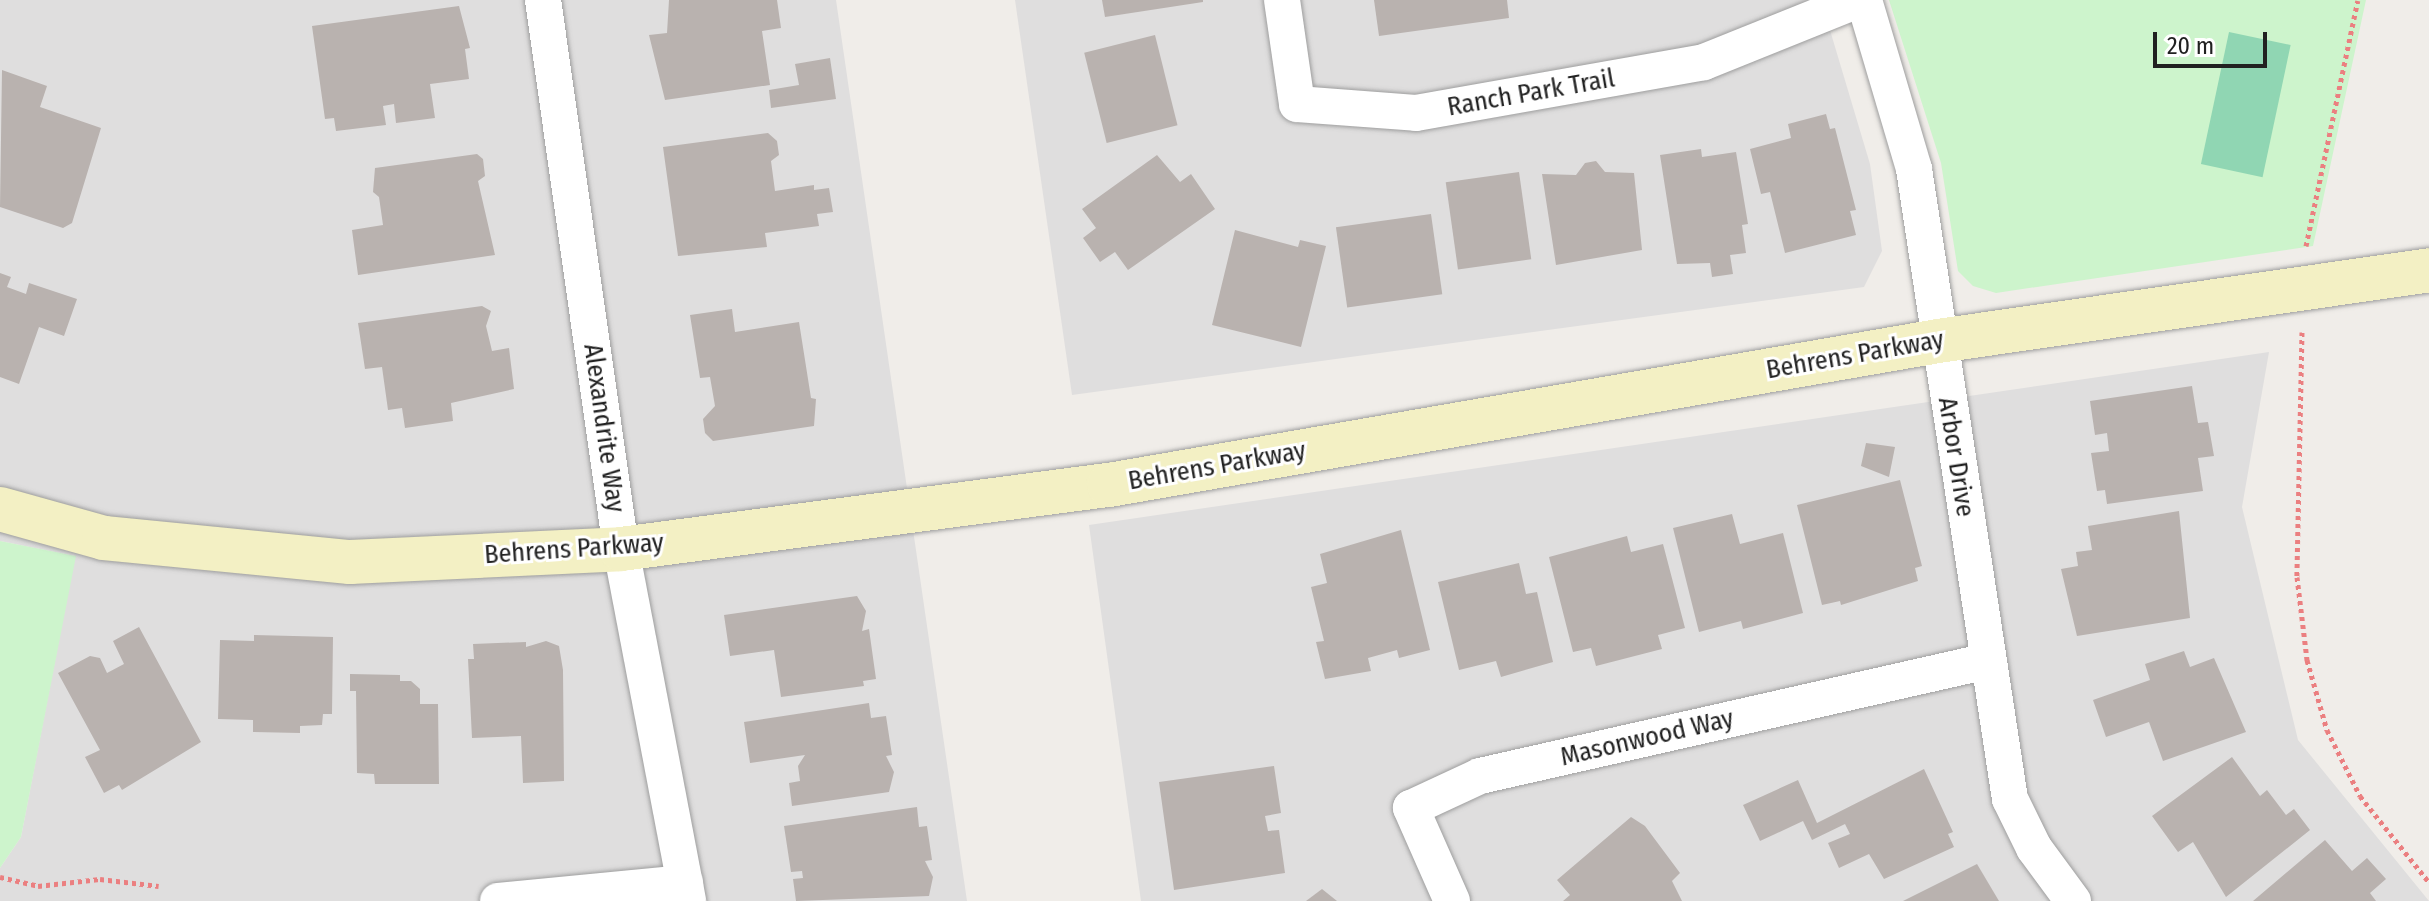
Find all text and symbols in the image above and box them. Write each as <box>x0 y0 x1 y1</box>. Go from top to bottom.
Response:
scale bar <box>2157 16 2271 66</box>
text: 20 m <box>2167 32 2214 60</box>
street label: Ranch Park Trail <box>1445 63 1617 123</box>
street label: Behrens Parkway <box>1764 324 1946 386</box>
street label: Alexandrite Way <box>577 342 631 514</box>
street label: Arbor Drive <box>1931 395 1981 519</box>
street label: Behrens Parkway <box>1126 435 1308 497</box>
street label: Behrens Parkway <box>483 527 665 571</box>
street label: Masonwood Way <box>1557 703 1737 773</box>

